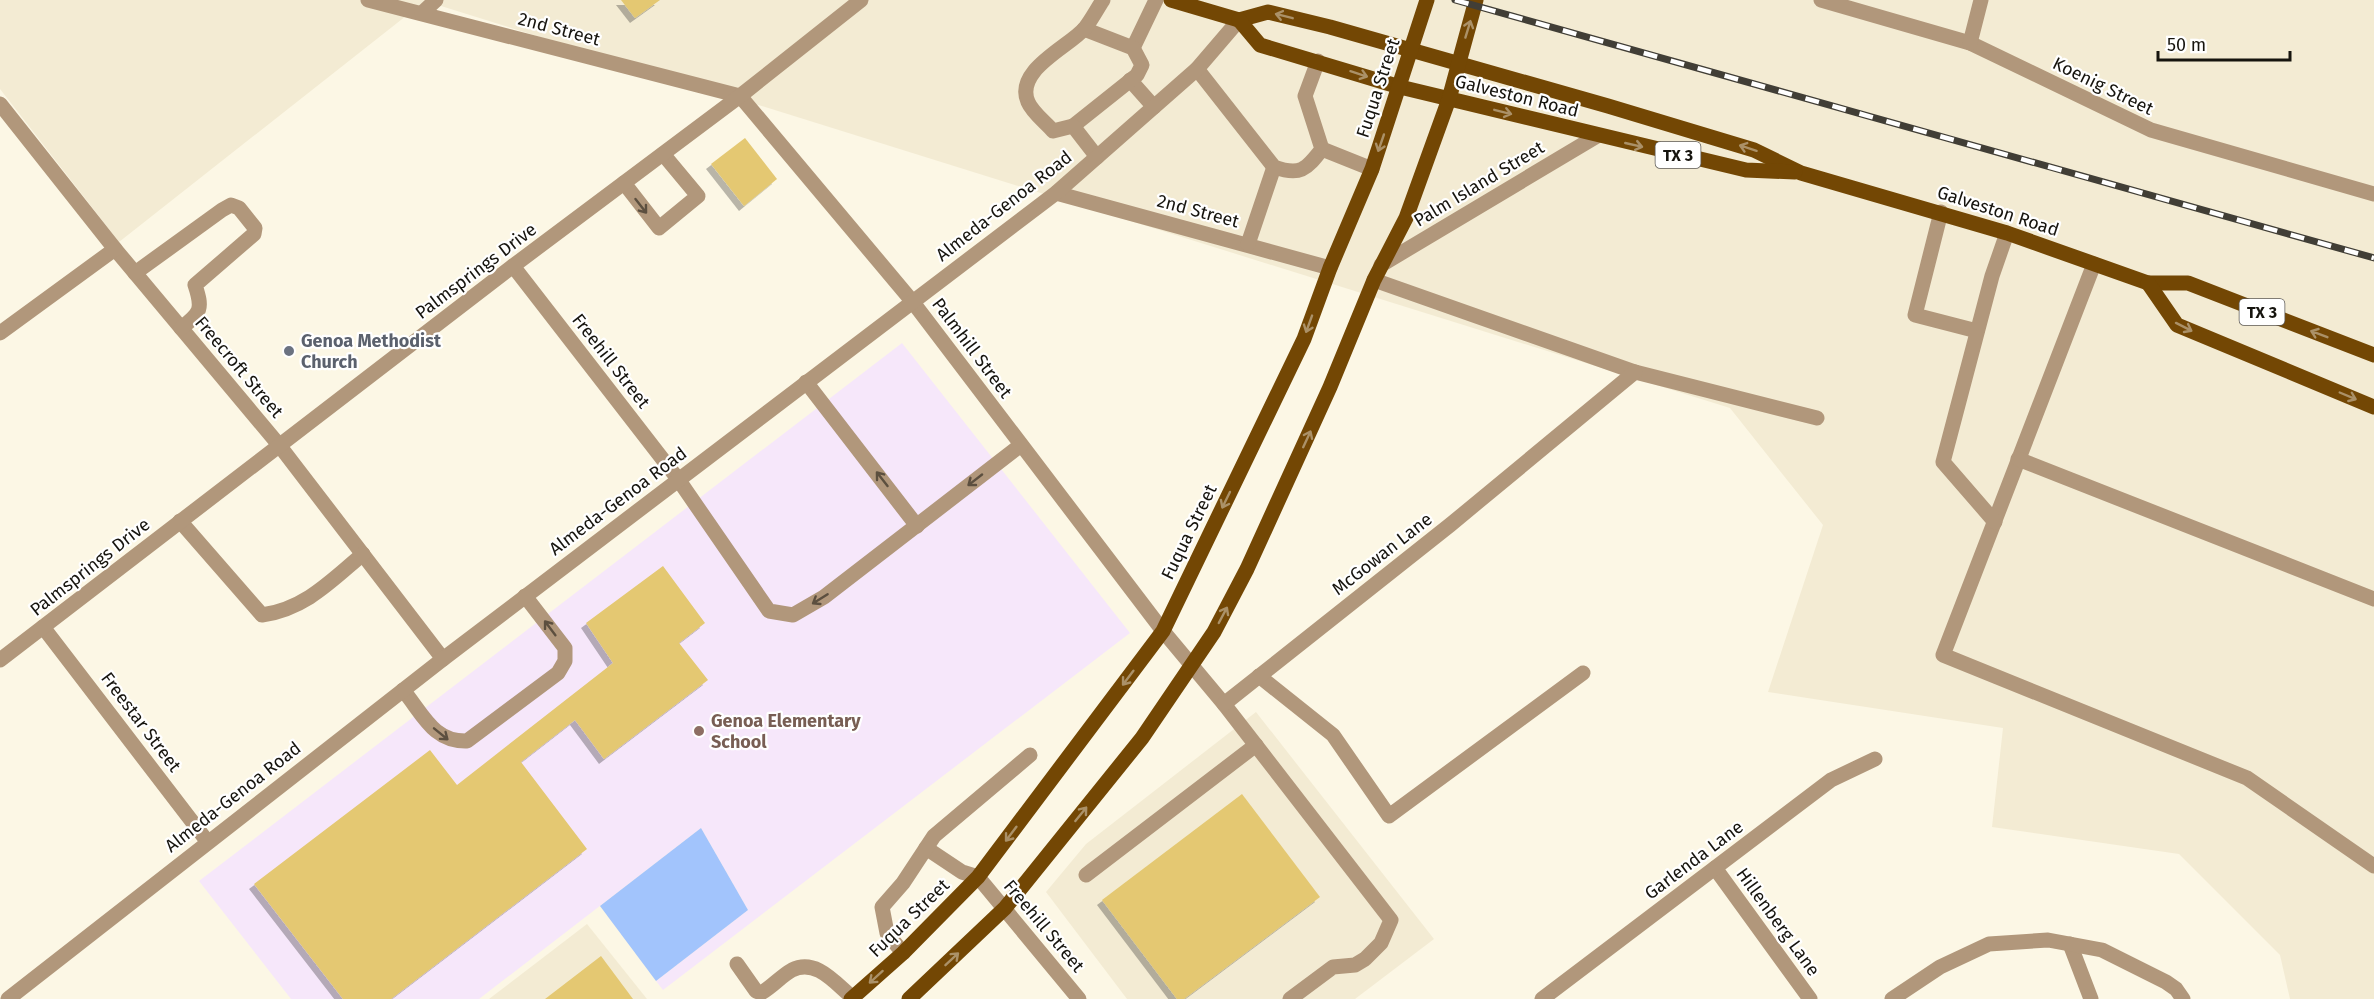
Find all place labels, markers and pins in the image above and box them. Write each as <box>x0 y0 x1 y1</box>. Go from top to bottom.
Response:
place label: Genoa Methodist Church <box>301 330 442 373</box>
marker: Genoa Methodist Church <box>282 344 296 358</box>
place label: Genoa Elementary School <box>711 710 861 753</box>
marker: Genoa Elementary School <box>692 724 706 738</box>

